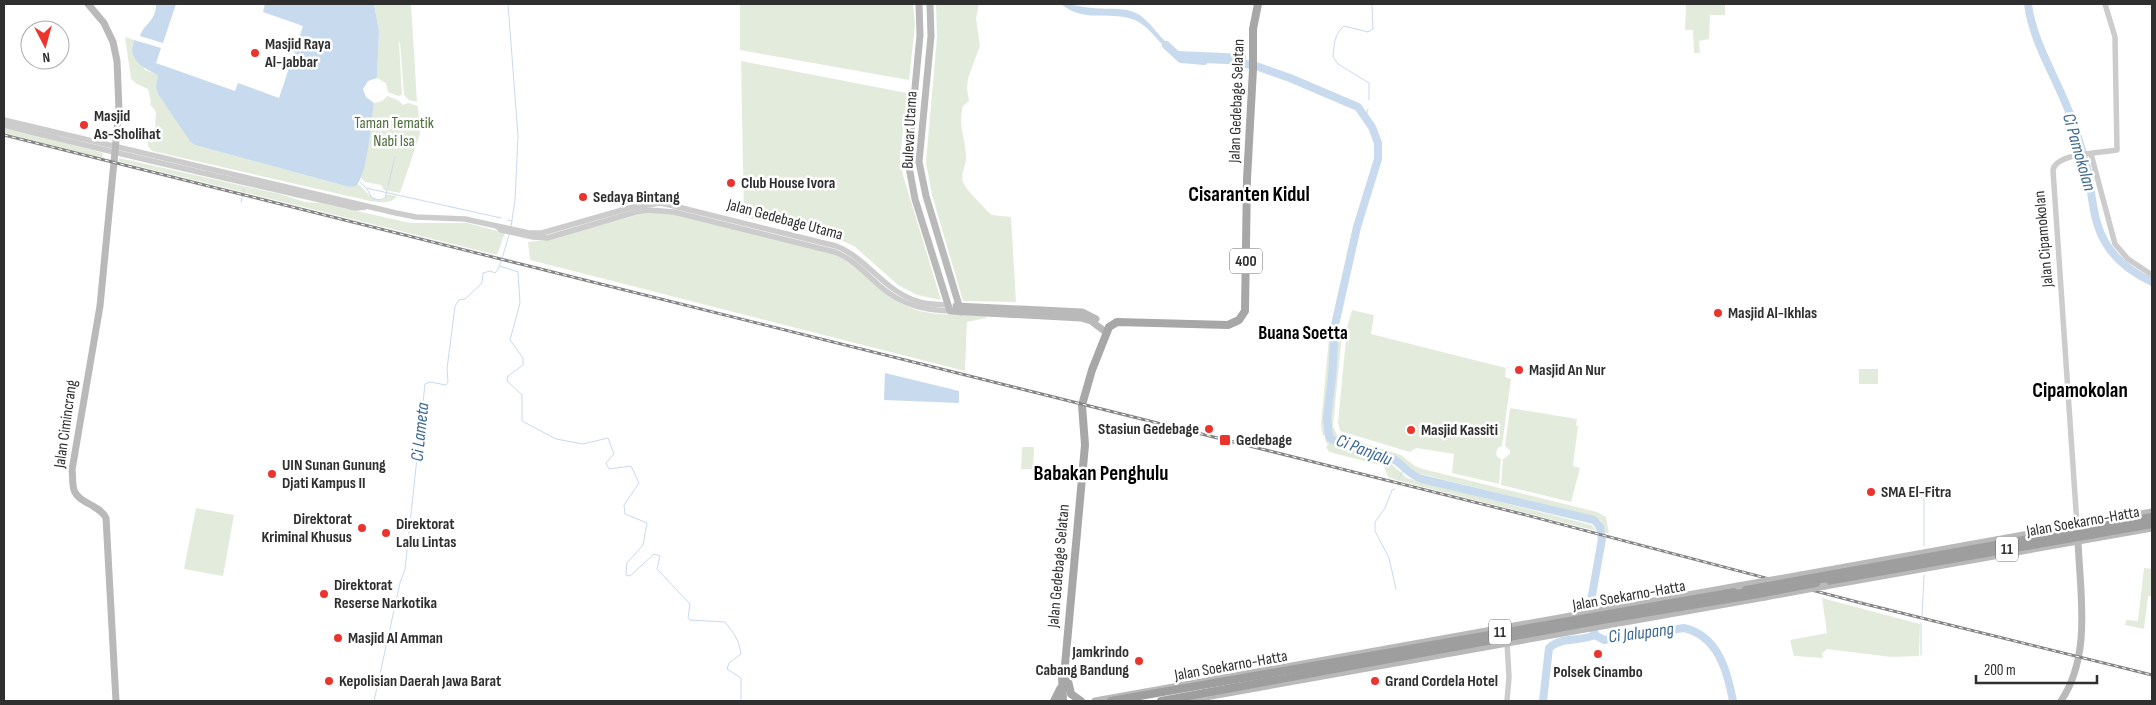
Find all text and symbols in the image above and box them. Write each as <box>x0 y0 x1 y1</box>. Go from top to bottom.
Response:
north arrow <box>20 20 70 70</box>
place label: Masjid Raya Al-Jabbar <box>264 35 331 72</box>
street label: Jalan Gedebage Selatan <box>1225 39 1249 164</box>
marker: Masjid Raya Al-Jabbar <box>249 47 261 59</box>
text: N <box>42 49 51 66</box>
street label: Bulevar Utama <box>898 91 922 169</box>
place label: Masjid As-Sholihat <box>93 107 161 144</box>
water label: Ci Pamokolan <box>2058 111 2100 194</box>
park label: Taman Tematik Nabi Isa <box>354 114 434 151</box>
marker: Masjid As-Sholihat <box>78 119 90 131</box>
place label: Club House Ivora <box>741 174 835 193</box>
marker: Club House Ivora <box>725 177 737 189</box>
district label: Cisaranten Kidul <box>1188 182 1310 207</box>
place label: Sedaya Bintang <box>593 188 680 207</box>
street label: Jalan Cipamokolan <box>2030 190 2058 289</box>
marker: Sedaya Bintang <box>577 191 589 203</box>
street label: Jalan Gedebage Utama <box>724 195 845 245</box>
road number: 400 <box>1230 248 1262 274</box>
place label: Masjid Al-Ikhlas <box>1728 304 1817 323</box>
marker: Masjid Al-Ikhlas <box>1712 307 1724 319</box>
district label: Buana Soetta <box>1258 322 1348 345</box>
place label: Masjid An Nur <box>1529 361 1606 380</box>
marker: Masjid An Nur <box>1513 364 1525 376</box>
district label: Cipamokolan <box>2032 378 2128 403</box>
street label: Jalan Cimincrang <box>50 379 82 470</box>
water label: Ci Lameta <box>406 401 434 463</box>
place label: Stasiun Gedebage <box>1098 420 1199 439</box>
place label: Masjid Kassiti <box>1421 421 1498 440</box>
marker: Stasiun Gedebage <box>1203 423 1215 435</box>
marker: Masjid Kassiti <box>1405 424 1417 436</box>
water label: Ci Panjalu <box>1333 430 1395 470</box>
place label: Gedebage <box>1236 431 1292 450</box>
marker: Gedebage <box>1218 433 1232 447</box>
place label: UIN Sunan Gunung Djati Kampus II <box>282 456 386 493</box>
district label: Babakan Penghulu <box>1034 461 1168 486</box>
marker: UIN Sunan Gunung Djati Kampus II <box>266 468 278 480</box>
place label: SMA El-Fitra <box>1881 483 1951 502</box>
marker: SMA El-Fitra <box>1865 486 1877 498</box>
street label: Jalan Gedebage Selatan <box>1044 503 1074 630</box>
street label: Jalan Soekarno-Hatta <box>2024 503 2141 541</box>
place label: Direktorat Kriminal Khusus <box>262 510 352 547</box>
place label: Direktorat Lalu Lintas <box>396 515 456 552</box>
marker: Direktorat Kriminal Khusus <box>356 522 368 534</box>
marker: Direktorat Lalu Lintas <box>380 527 392 539</box>
road number: 11 <box>1996 536 2018 562</box>
place label: Direktorat Reserse Narkotika <box>334 576 437 613</box>
street label: Jalan Soekarno-Hatta <box>1570 577 1687 615</box>
marker: Direktorat Reserse Narkotika <box>318 588 330 600</box>
water label: Ci Jalupang <box>1607 618 1676 647</box>
road number: 11 <box>1489 620 1511 644</box>
place label: Masjid Al Amman <box>348 629 443 648</box>
marker: Masjid Al Amman <box>332 632 344 644</box>
place label: Jamkrindo Cabang Bandung <box>1035 643 1129 680</box>
street label: Jalan Soekarno-Hatta <box>1172 647 1289 685</box>
marker: Polsek Cinambo <box>1592 648 1604 660</box>
scale bar <box>1976 652 2097 684</box>
marker: Jamkrindo Cabang Bandung <box>1133 655 1145 667</box>
text: 200 m <box>1984 661 2016 680</box>
place label: Polsek Cinambo <box>1553 663 1643 682</box>
place label: Kepolisian Daerah Jawa Barat <box>339 672 501 691</box>
place label: Grand Cordela Hotel <box>1385 672 1498 691</box>
marker: Kepolisian Daerah Jawa Barat <box>323 675 335 687</box>
marker: Grand Cordela Hotel <box>1369 675 1381 687</box>

